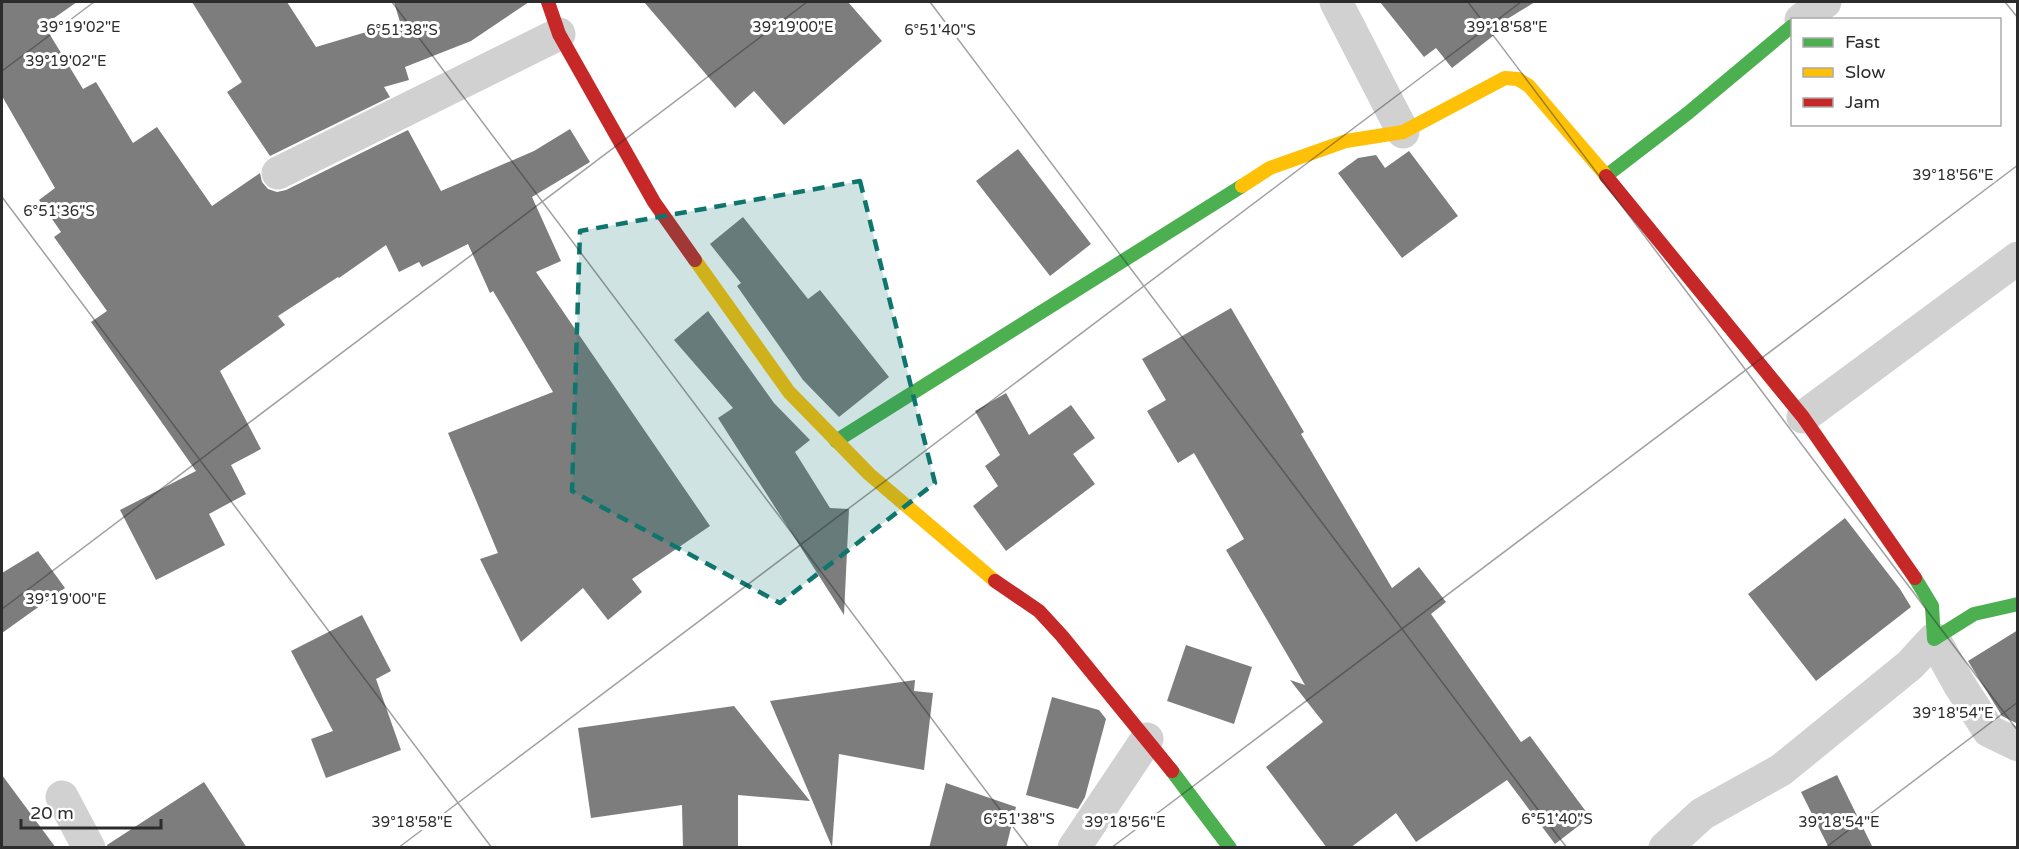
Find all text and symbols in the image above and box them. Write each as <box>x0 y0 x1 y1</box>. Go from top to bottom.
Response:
text: 39°19'02"E <box>39 18 121 36</box>
text: 39°19'00"E <box>752 18 834 36</box>
text: 39°18'58"E <box>1466 18 1548 36</box>
legend <box>1791 18 2001 126</box>
text: 6°51'38"S <box>366 21 438 39</box>
text: 6°51'40"S <box>904 21 976 39</box>
text: Fast <box>1845 31 1880 53</box>
text: 39°19'02"E <box>25 52 107 70</box>
text: Slow <box>1845 61 1886 83</box>
text: Jam <box>1845 91 1880 113</box>
text: 39°18'56"E <box>1912 166 1994 184</box>
text: 6°51'36"S <box>23 202 95 220</box>
text: 39°19'00"E <box>25 590 107 608</box>
text: 39°18'54"E <box>1912 704 1994 722</box>
scale bar <box>21 792 160 830</box>
text: 20 m <box>30 802 74 824</box>
text: 6°51'38"S <box>983 810 1055 828</box>
text: 6°51'40"S <box>1521 810 1593 828</box>
text: 39°18'58"E <box>371 813 453 831</box>
text: 39°18'56"E <box>1084 813 1166 831</box>
text: 39°18'54"E <box>1798 813 1880 831</box>

